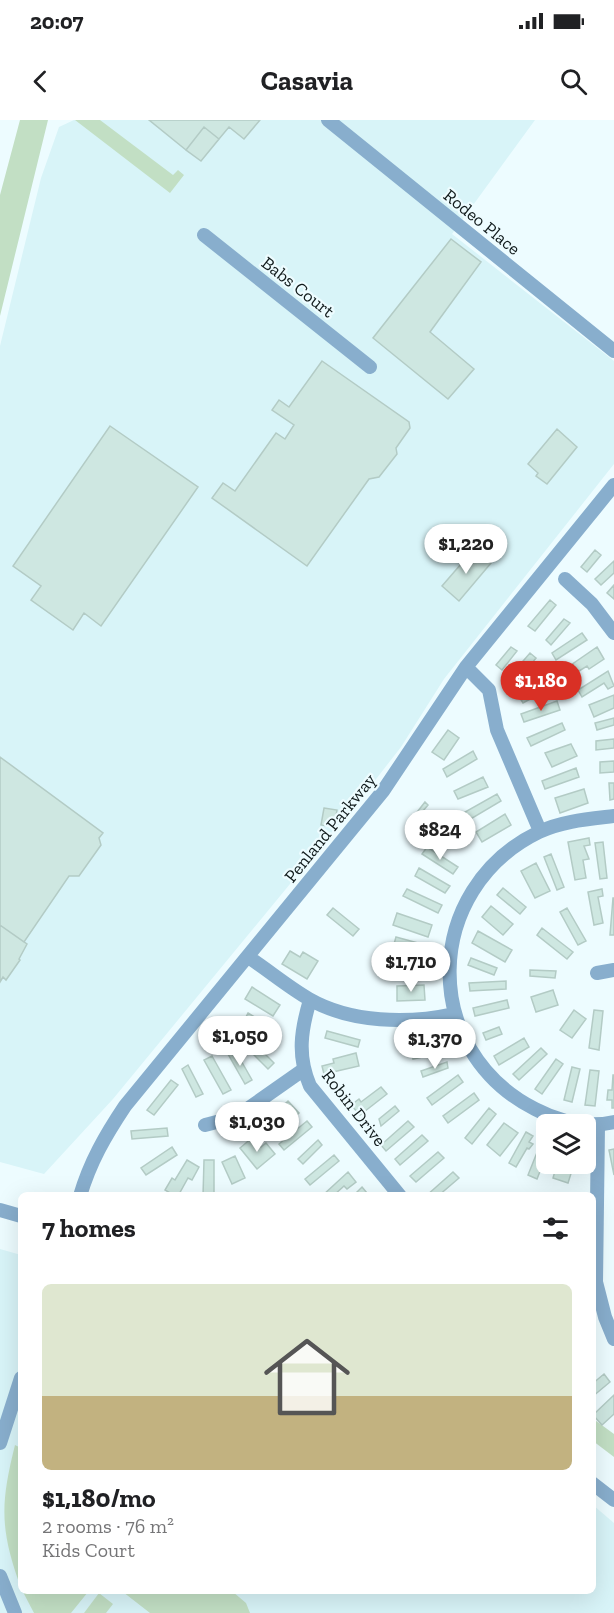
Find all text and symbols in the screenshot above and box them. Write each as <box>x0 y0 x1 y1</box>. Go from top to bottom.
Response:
text: 20:07 <box>30 8 84 35</box>
icon: back <box>24 65 57 98</box>
text: Casavia <box>261 65 353 97</box>
icon: search <box>557 65 590 98</box>
street label: Rodeo Place <box>439 184 525 260</box>
street label: Babs Court <box>257 252 339 322</box>
pin: $1,220 <box>417 524 515 575</box>
text: $1,220 <box>438 531 494 555</box>
pin: $1,180 <box>492 661 590 712</box>
text: $1,180 <box>515 668 567 692</box>
street label: Penland Parkway <box>279 769 381 887</box>
pin: $824 <box>404 810 476 861</box>
text: $824 <box>419 817 461 841</box>
pin: $1,710 <box>362 942 460 993</box>
text: $1,710 <box>385 949 437 973</box>
pin: $1,050 <box>191 1016 289 1067</box>
pin: $1,370 <box>386 1019 484 1070</box>
text: $1,050 <box>212 1023 268 1047</box>
text: $1,370 <box>408 1026 462 1050</box>
street label: Robin Drive <box>317 1065 391 1151</box>
pin: $1,030 <box>208 1102 306 1153</box>
text: $1,030 <box>229 1109 285 1133</box>
map controls <box>536 1114 596 1174</box>
button: layers <box>536 1114 596 1174</box>
text: 7 homes <box>42 1212 136 1244</box>
icon: filters <box>539 1212 572 1245</box>
icon: home <box>253 1323 361 1431</box>
text: $1,180/mo <box>42 1482 156 1514</box>
text: 2 rooms · 76 m² <box>42 1514 174 1538</box>
text: Kids Court <box>42 1538 135 1562</box>

